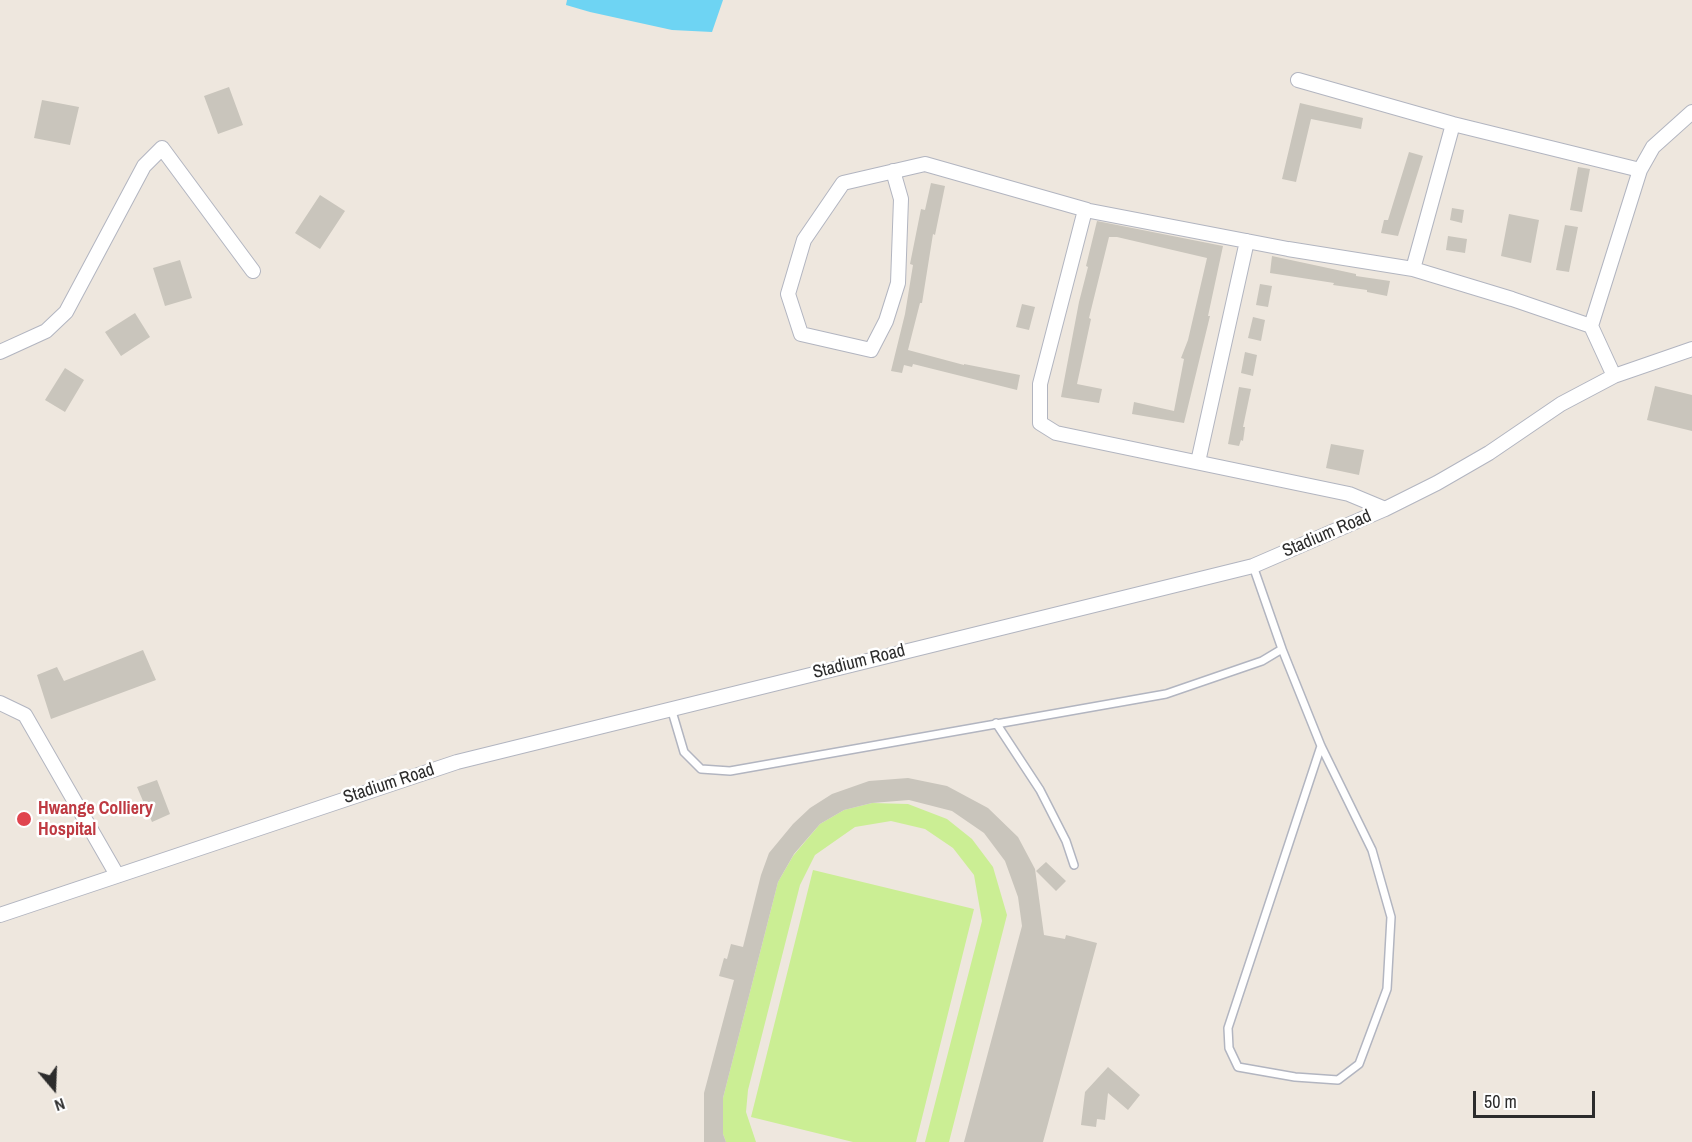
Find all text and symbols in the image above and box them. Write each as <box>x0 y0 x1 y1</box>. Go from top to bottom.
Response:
street label: Stadium Road <box>1279 506 1375 562</box>
street label: Stadium Road <box>811 640 907 684</box>
street label: Stadium Road <box>341 759 437 809</box>
place label: Hwange Colliery Hospital <box>38 798 153 840</box>
marker: Hwange Colliery Hospital <box>15 810 33 828</box>
north arrow <box>24 1058 84 1118</box>
scale bar <box>1476 1079 1598 1117</box>
text: 50 m <box>1484 1089 1517 1114</box>
text: N <box>52 1093 68 1117</box>

